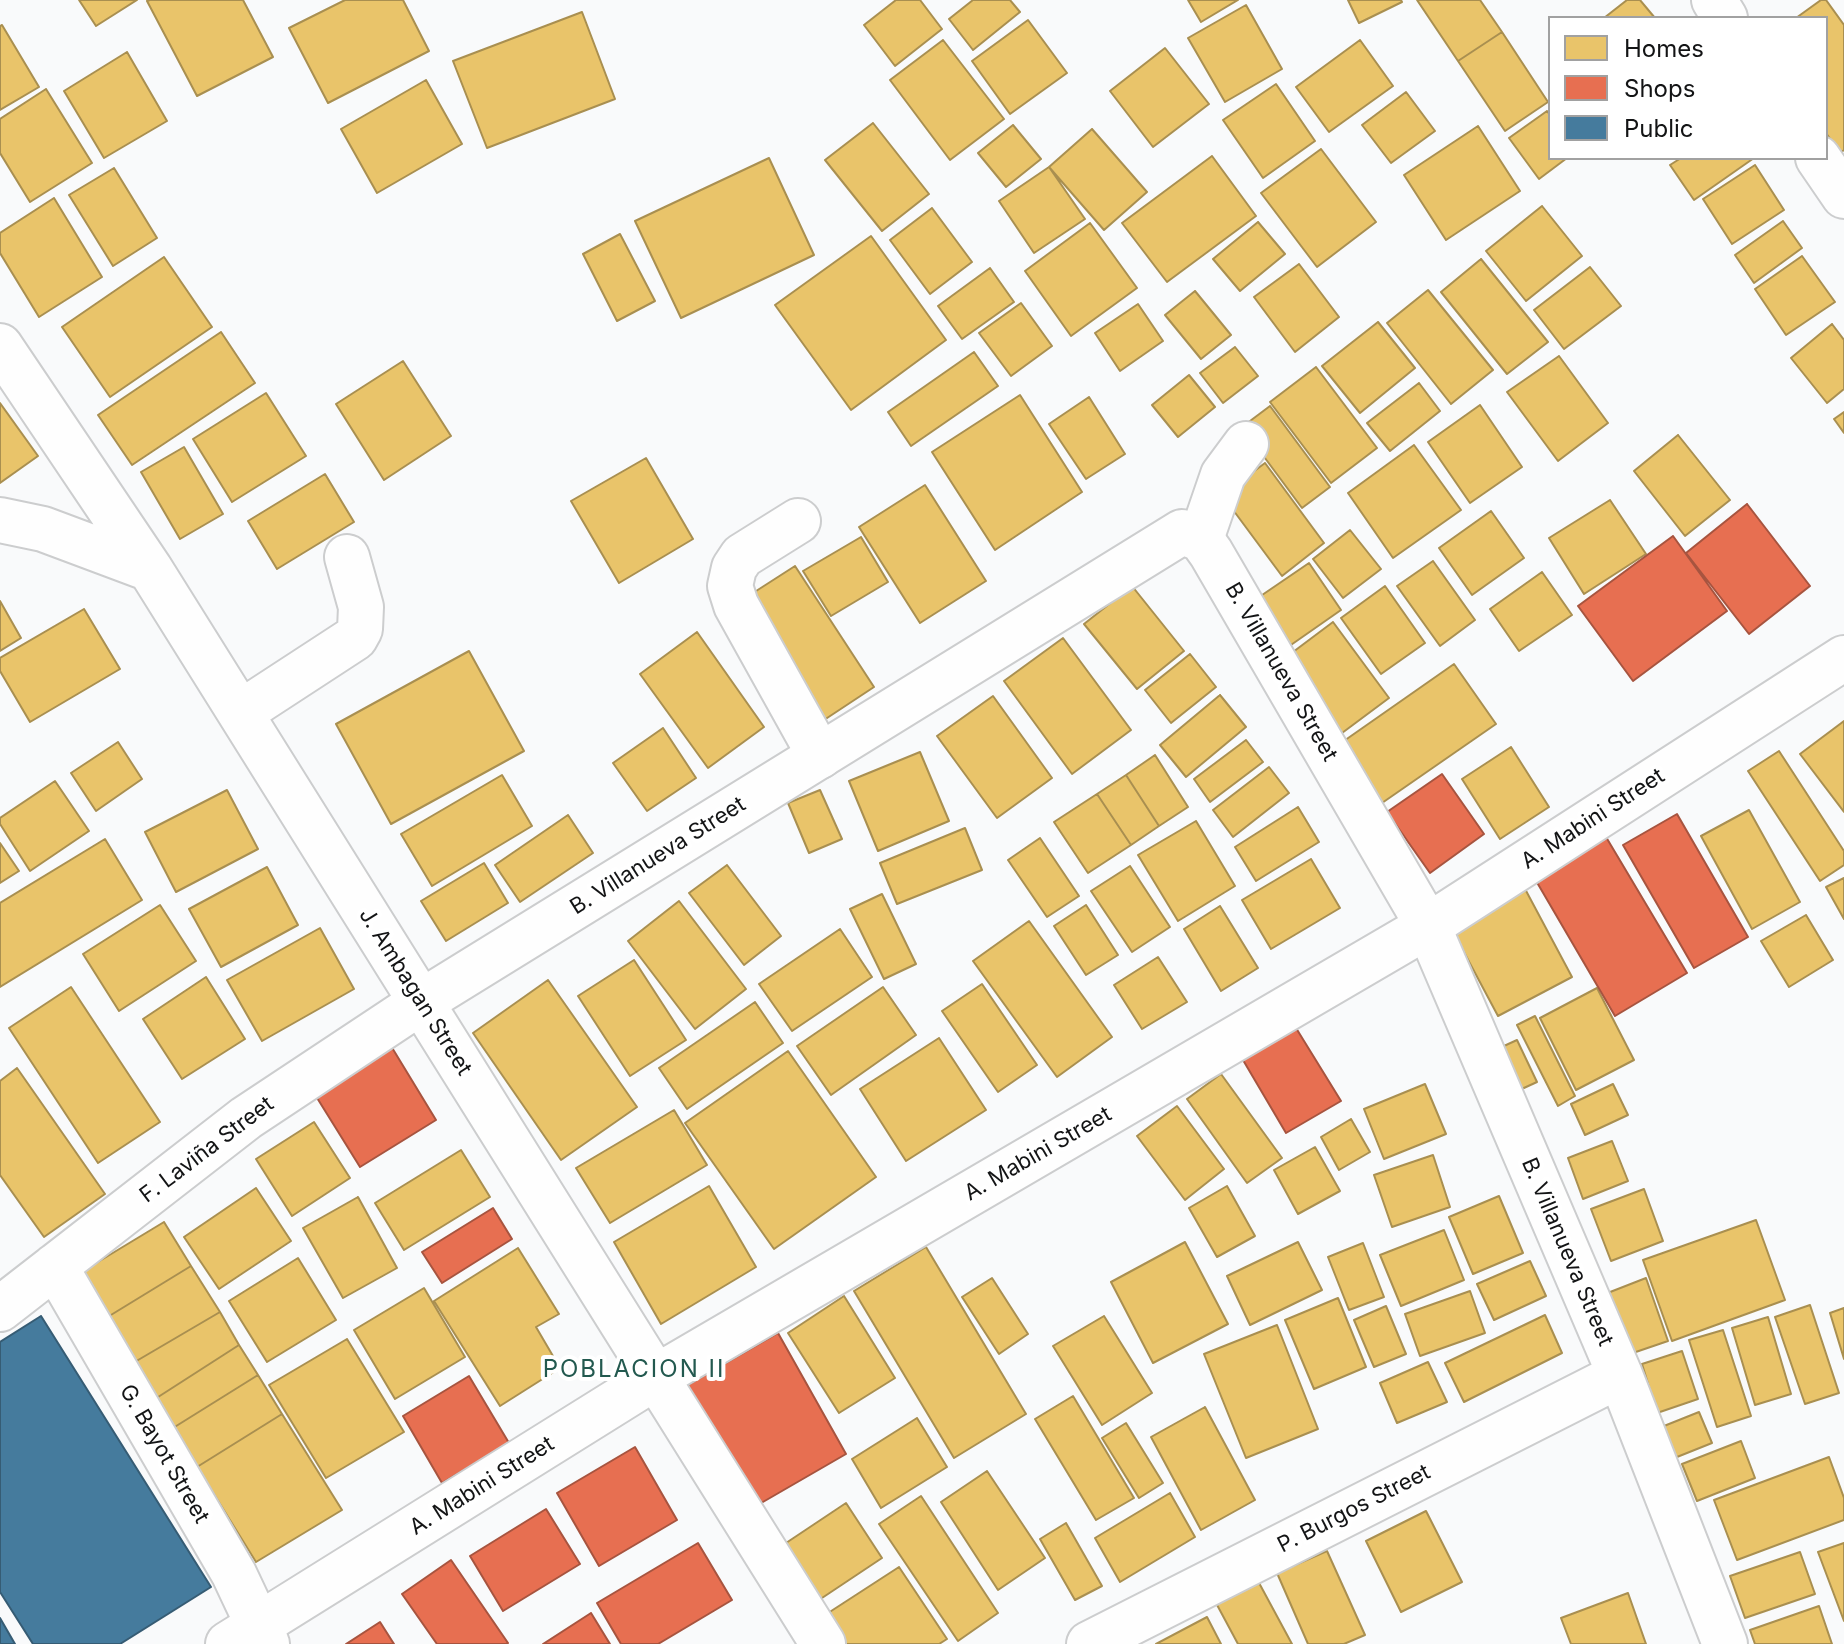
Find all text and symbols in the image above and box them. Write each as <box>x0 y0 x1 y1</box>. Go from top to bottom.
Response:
legend <box>1548 16 1828 160</box>
text: Homes <box>1624 34 1704 63</box>
text: Shops <box>1624 74 1695 103</box>
text: Public <box>1624 114 1694 143</box>
street label: B. Villanueva Street <box>1219 578 1343 766</box>
street label: A. Mabini Street <box>1516 763 1670 875</box>
street label: B. Villanueva Street <box>565 791 751 921</box>
street label: J. Ambagan Street <box>353 904 477 1080</box>
street label: F. Laviña Street <box>135 1091 279 1209</box>
street label: A. Mabini Street <box>960 1101 1116 1207</box>
street label: B. Villanueva Street <box>1515 1154 1619 1350</box>
district label: POBLACION II <box>543 1356 725 1384</box>
street label: G. Bayot Street <box>114 1380 214 1528</box>
street label: A. Mabini Street <box>405 1431 559 1541</box>
street label: P. Burgos Street <box>1273 1459 1435 1559</box>

